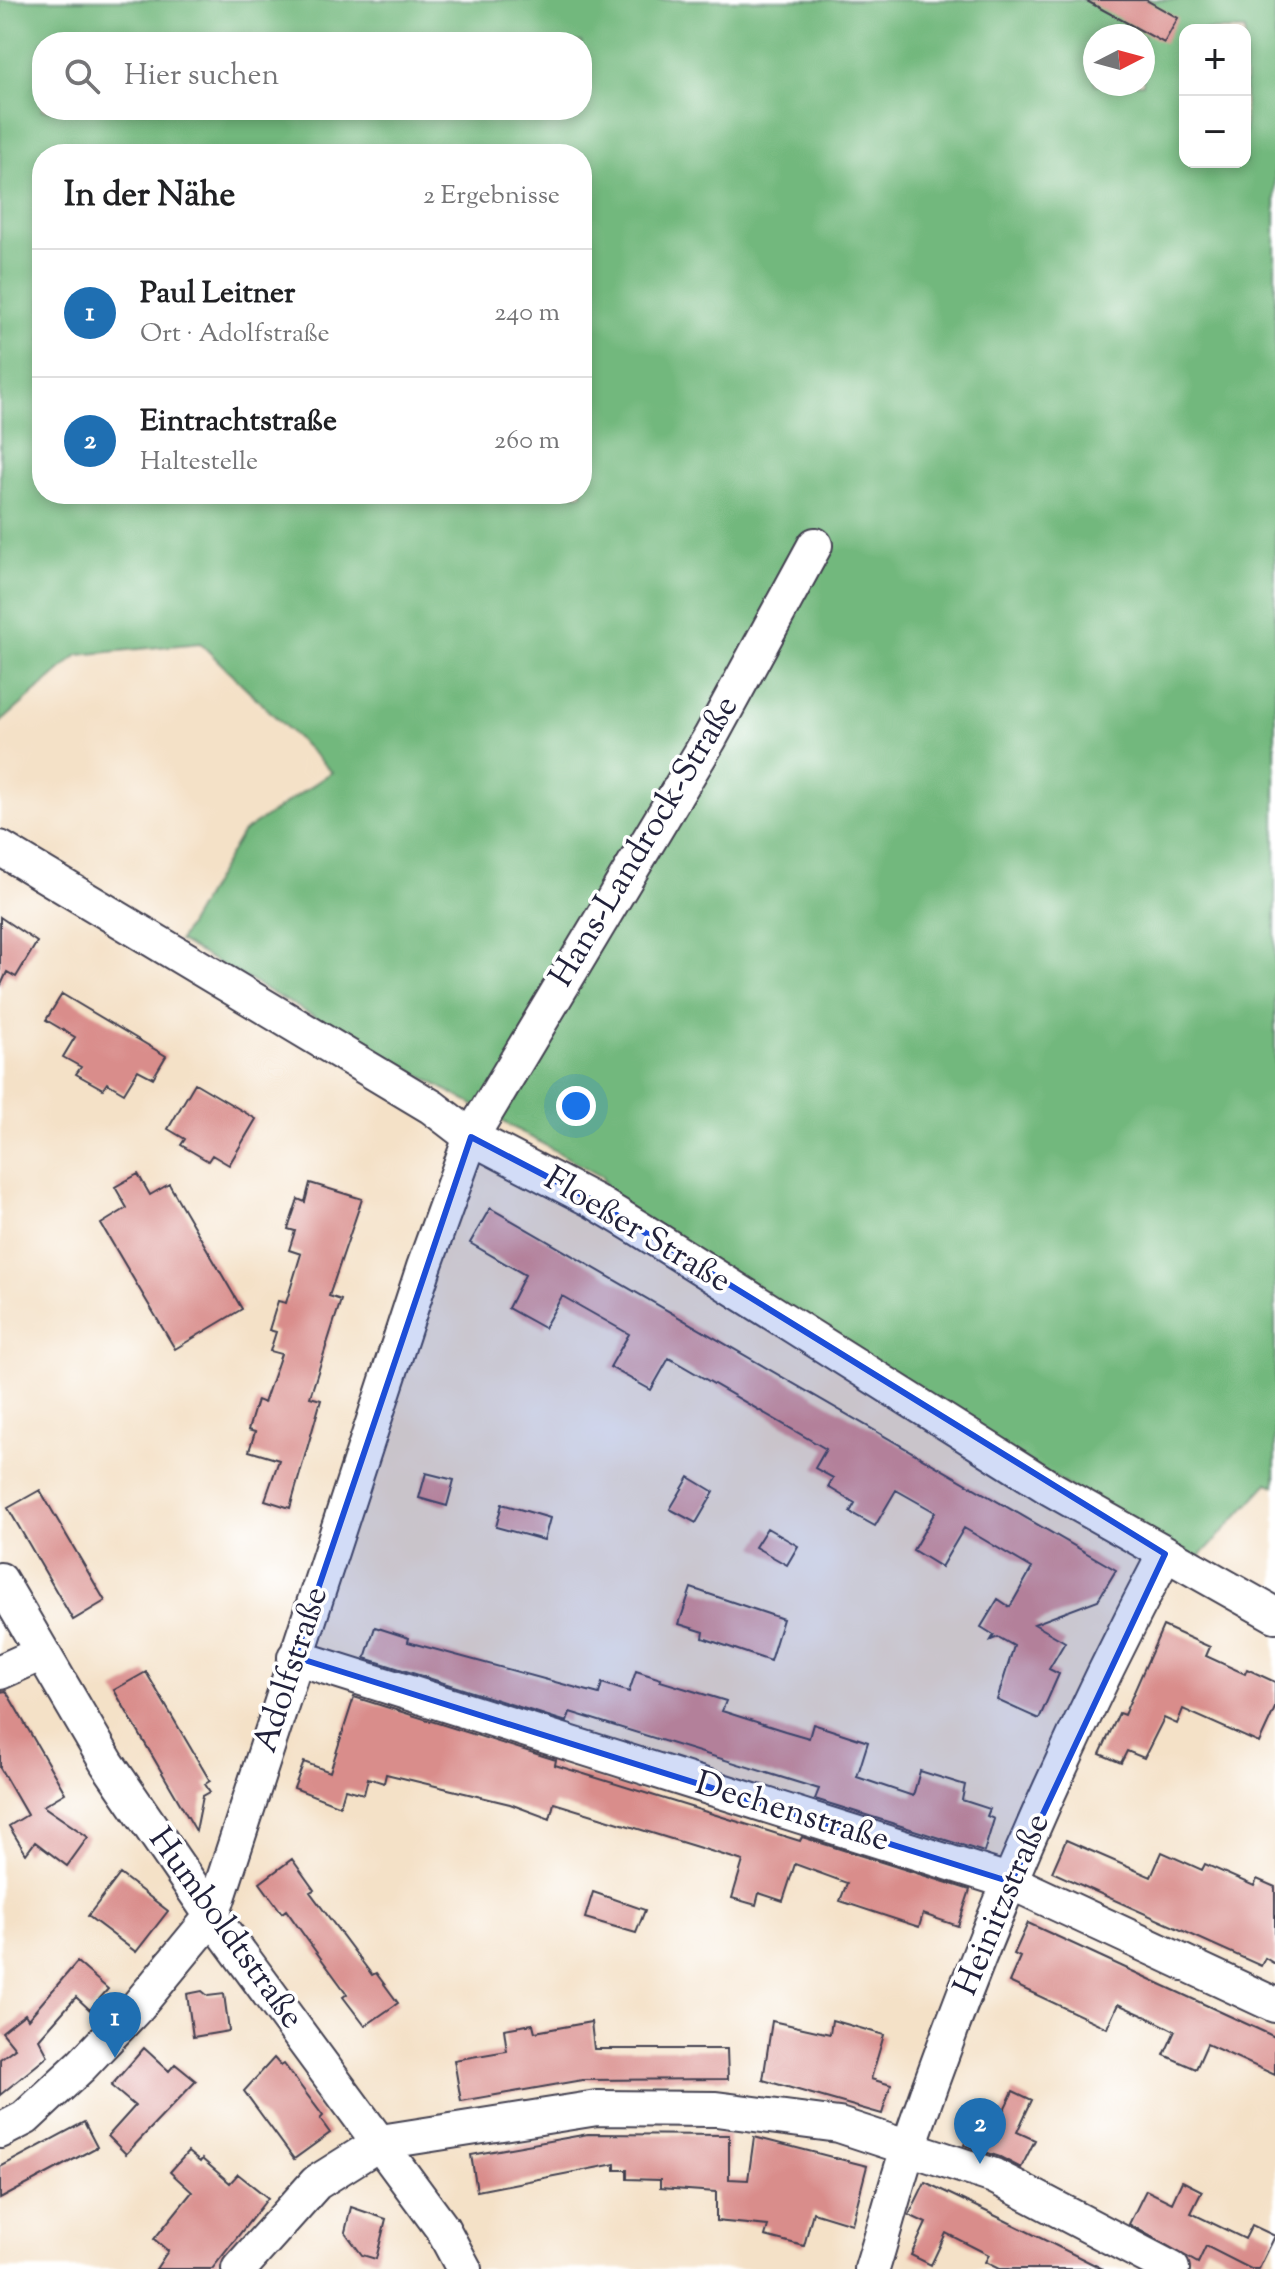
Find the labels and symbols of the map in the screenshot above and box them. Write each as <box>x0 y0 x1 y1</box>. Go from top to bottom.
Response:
north arrow <box>1083 24 1155 96</box>
street label: Hans-Landrock-Straße <box>538 687 752 997</box>
your location <box>556 1086 596 1126</box>
street label: Floeßer Straße <box>534 1156 740 1306</box>
street label: Adolfstraße <box>242 1581 342 1759</box>
street label: Dechenstraße <box>689 1760 895 1866</box>
street label: Heinitzstraße <box>943 1806 1063 2004</box>
street label: Humboldtstraße <box>135 1818 315 2040</box>
pin: 1 <box>89 1992 141 2058</box>
pin: 2 <box>954 2098 1006 2164</box>

